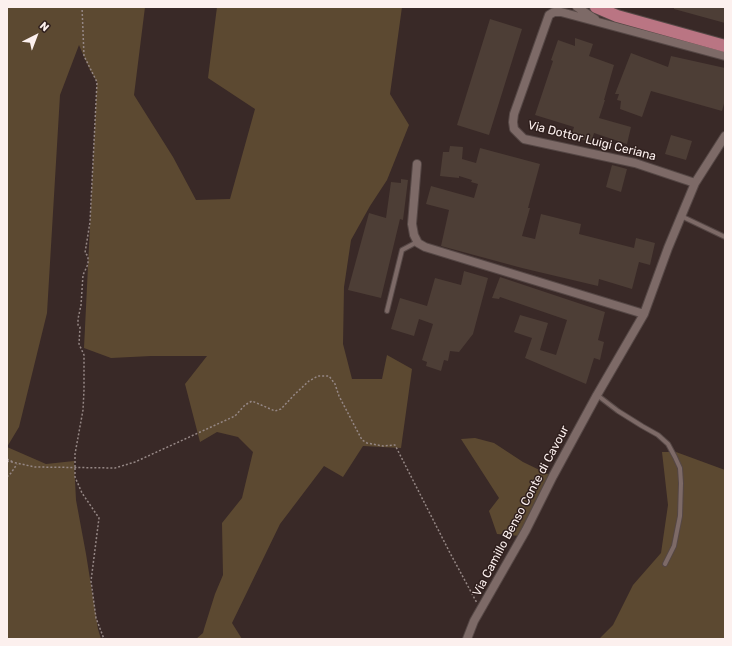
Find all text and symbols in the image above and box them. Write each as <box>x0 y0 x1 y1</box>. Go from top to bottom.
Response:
north arrow <box>16 16 56 56</box>
text: N <box>37 19 52 34</box>
street label: Via Dottor Luigi Ceriana <box>526 118 658 164</box>
street label: Via Camillo Benso Conte di Cavour <box>470 423 572 599</box>

